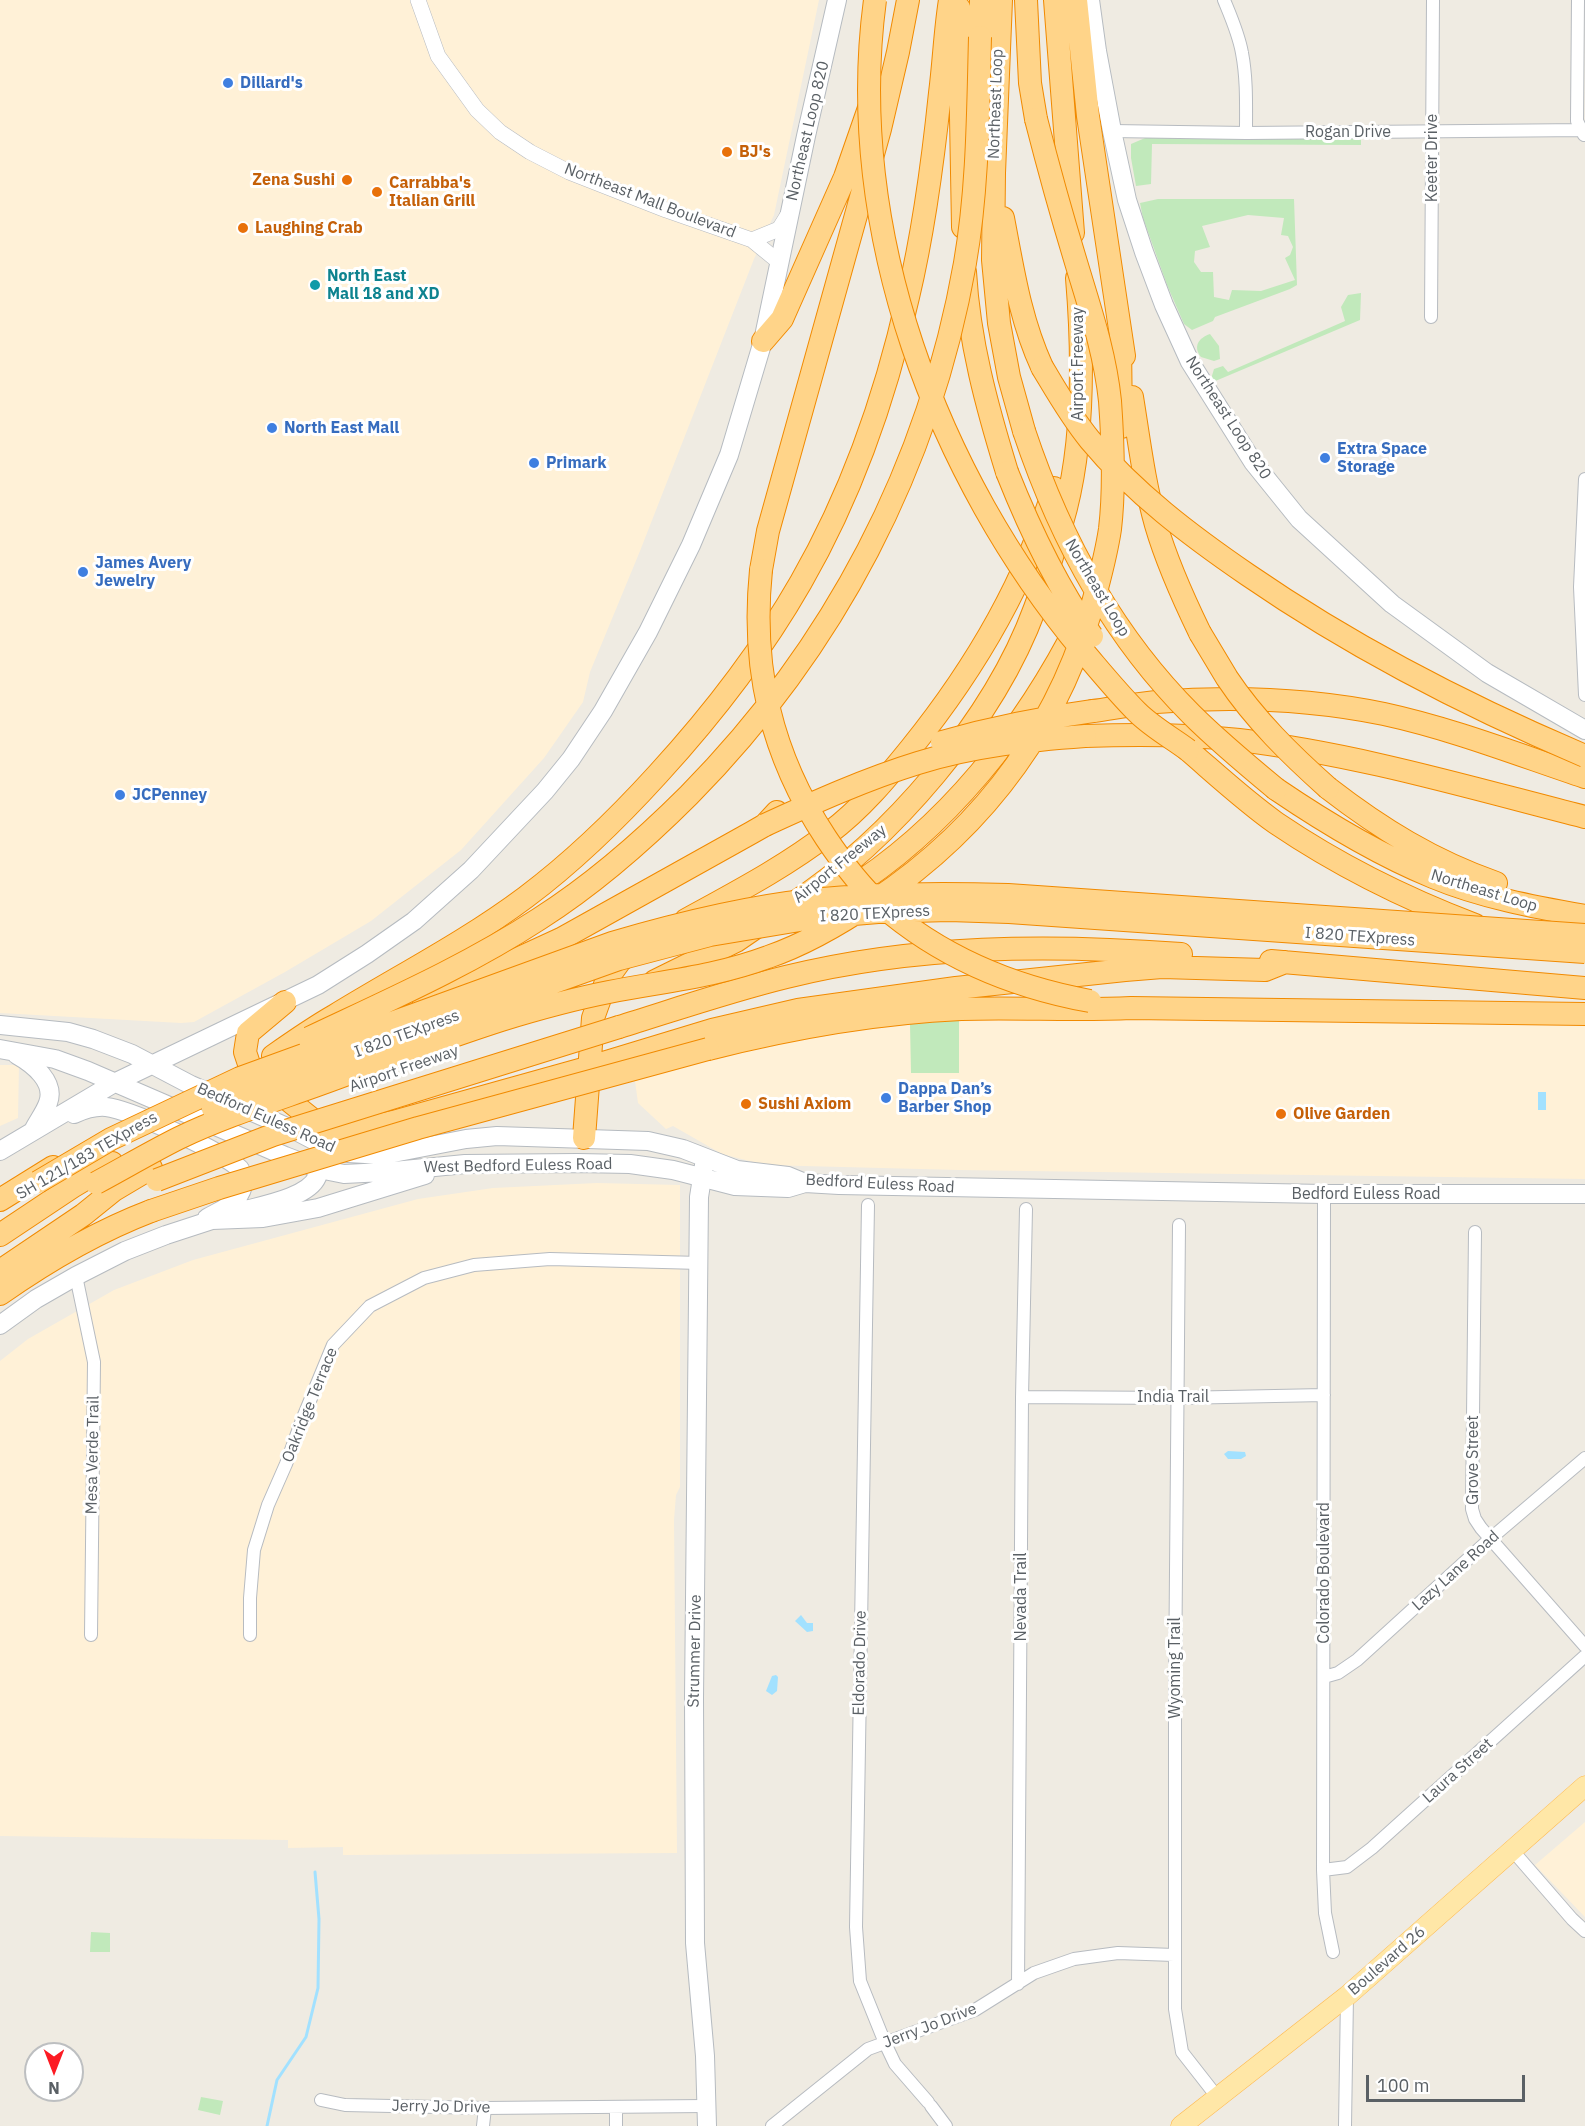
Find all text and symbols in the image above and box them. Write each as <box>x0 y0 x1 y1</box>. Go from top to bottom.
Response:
street label: Northeast Loop <box>984 49 1008 159</box>
street label: Northeast Loop 820 <box>783 59 833 203</box>
place label: Dillard's <box>240 73 303 93</box>
marker: Dillard's <box>221 76 235 90</box>
street label: Keeter Drive <box>1422 114 1442 202</box>
street label: Rogan Drive <box>1305 122 1391 142</box>
place label: BJ's <box>739 142 771 162</box>
marker: BJ's <box>720 145 734 159</box>
street label: Northeast Mall Boulevard <box>562 159 738 243</box>
place label: Zena Sushi <box>252 170 335 190</box>
marker: Zena Sushi <box>340 173 354 187</box>
place label: Carrabba's Italian Grill <box>389 173 475 211</box>
marker: Carrabba's Italian Grill <box>370 185 384 199</box>
place label: Laughing Crab <box>255 218 363 238</box>
marker: Laughing Crab <box>236 221 250 235</box>
place label: North East Mall 18 and XD <box>327 266 440 304</box>
marker: North East Mall 18 and XD <box>308 278 322 292</box>
street label: Airport Freeway <box>1068 307 1088 421</box>
street label: Northeast Loop 820 <box>1181 353 1275 483</box>
place label: North East Mall <box>284 418 399 438</box>
marker: North East Mall <box>265 421 279 435</box>
place label: Extra Space Storage <box>1337 439 1427 477</box>
marker: Extra Space Storage <box>1318 451 1332 465</box>
place label: Primark <box>546 453 606 473</box>
marker: Primark <box>527 456 541 470</box>
street label: Northeast Loop <box>1060 536 1134 640</box>
place label: James Avery Jewelry <box>95 553 191 591</box>
marker: James Avery Jewelry <box>76 565 90 579</box>
place label: JCPenney <box>132 785 207 805</box>
marker: JCPenney <box>113 788 127 802</box>
street label: Airport Freeway <box>790 821 890 907</box>
street label: Northeast Loop <box>1428 866 1540 916</box>
street label: I 820 TEXpress <box>819 902 931 926</box>
street label: I 820 TEXpress <box>1304 924 1416 950</box>
street label: I 820 TEXpress <box>352 1006 462 1062</box>
street label: Airport Freeway <box>347 1041 461 1097</box>
street label: Bedford Euless Road <box>194 1079 338 1157</box>
place label: Dappa Dan’s Barber Shop <box>898 1079 992 1117</box>
marker: Dappa Dan’s Barber Shop <box>879 1091 893 1105</box>
place label: Sushi Axiom <box>758 1094 851 1114</box>
marker: Sushi Axiom <box>739 1097 753 1111</box>
place label: Olive Garden <box>1293 1104 1390 1124</box>
marker: Olive Garden <box>1274 1107 1288 1121</box>
street label: SH 121/183 TEXpress <box>13 1108 161 1204</box>
street label: West Bedford Euless Road <box>423 1155 613 1177</box>
street label: Bedford Euless Road <box>805 1171 955 1197</box>
street label: Bedford Euless Road <box>1291 1184 1441 1204</box>
street label: Oakridge Terrace <box>278 1345 342 1465</box>
street label: India Trail <box>1137 1387 1209 1407</box>
street label: Mesa Verde Trail <box>82 1395 104 1515</box>
street label: Grove Street <box>1463 1415 1483 1505</box>
street label: Colorado Boulevard <box>1314 1502 1334 1644</box>
street label: Lazy Lane Road <box>1408 1527 1504 1615</box>
street label: Nevada Trail <box>1011 1553 1031 1641</box>
street label: Strummer Drive <box>684 1594 706 1708</box>
street label: Eldorado Drive <box>849 1610 871 1716</box>
street label: Wyoming Trail <box>1165 1617 1185 1719</box>
street label: Laura Street <box>1419 1735 1497 1807</box>
street label: Boulevard 26 <box>1345 1922 1429 2000</box>
street label: Jerry Jo Drive <box>881 1999 979 2053</box>
north arrow <box>24 2042 84 2102</box>
scale bar <box>1369 2063 1528 2101</box>
text: 100 m <box>1377 2074 1429 2097</box>
text: N <box>48 2078 60 2098</box>
street label: Jerry Jo Drive <box>392 2097 490 2117</box>

